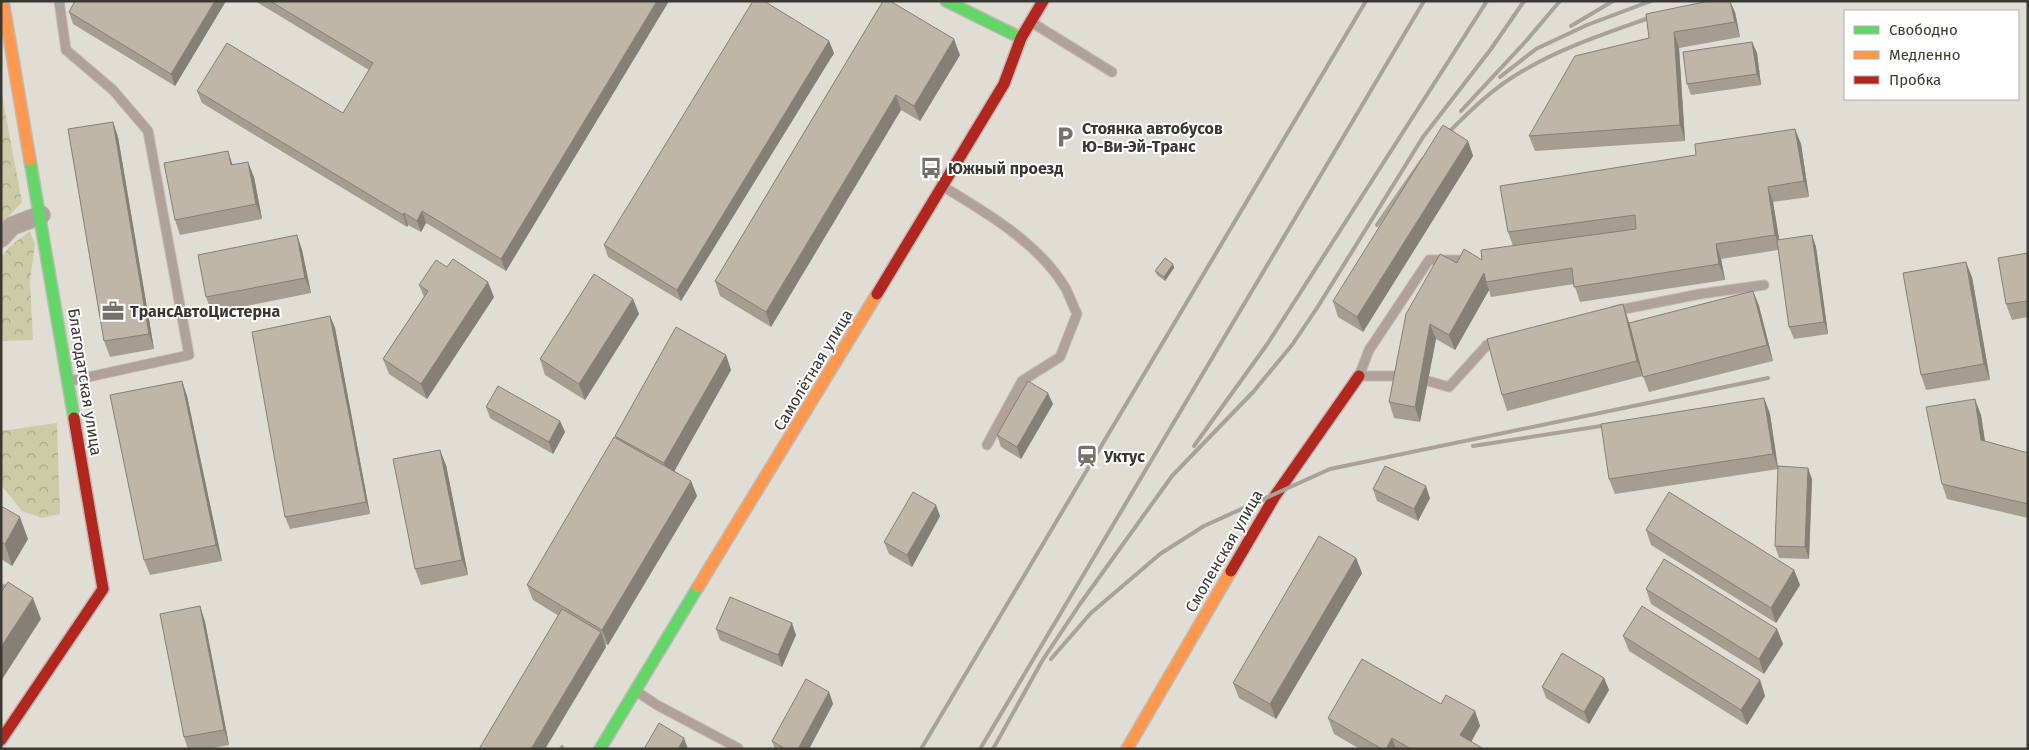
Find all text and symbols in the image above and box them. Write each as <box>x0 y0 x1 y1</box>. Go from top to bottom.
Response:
legend <box>1844 10 2019 100</box>
text: Свободно <box>1889 21 1958 39</box>
text: Медленно <box>1889 46 1961 64</box>
text: Пробка <box>1889 71 1941 89</box>
place label: Стоянка автобусов Ю-Ви-Эй-Транс <box>1082 119 1223 156</box>
parking icon: Стоянка автобусов Ю-Ви-Эй-Транс <box>1052 124 1078 150</box>
bus stop icon: Южный проезд <box>918 155 944 181</box>
place label: Южный проезд <box>948 159 1063 178</box>
office icon: ТрансАвтоЦистерна <box>100 298 126 324</box>
place label: ТрансАвтоЦистерна <box>130 302 280 321</box>
street label: Самолётная улица <box>769 306 857 434</box>
street label: Благодатская улица <box>64 307 106 457</box>
station icon: Уктус <box>1074 443 1100 469</box>
place label: Уктус <box>1103 447 1145 466</box>
street label: Смоленская улица <box>1181 486 1267 616</box>

